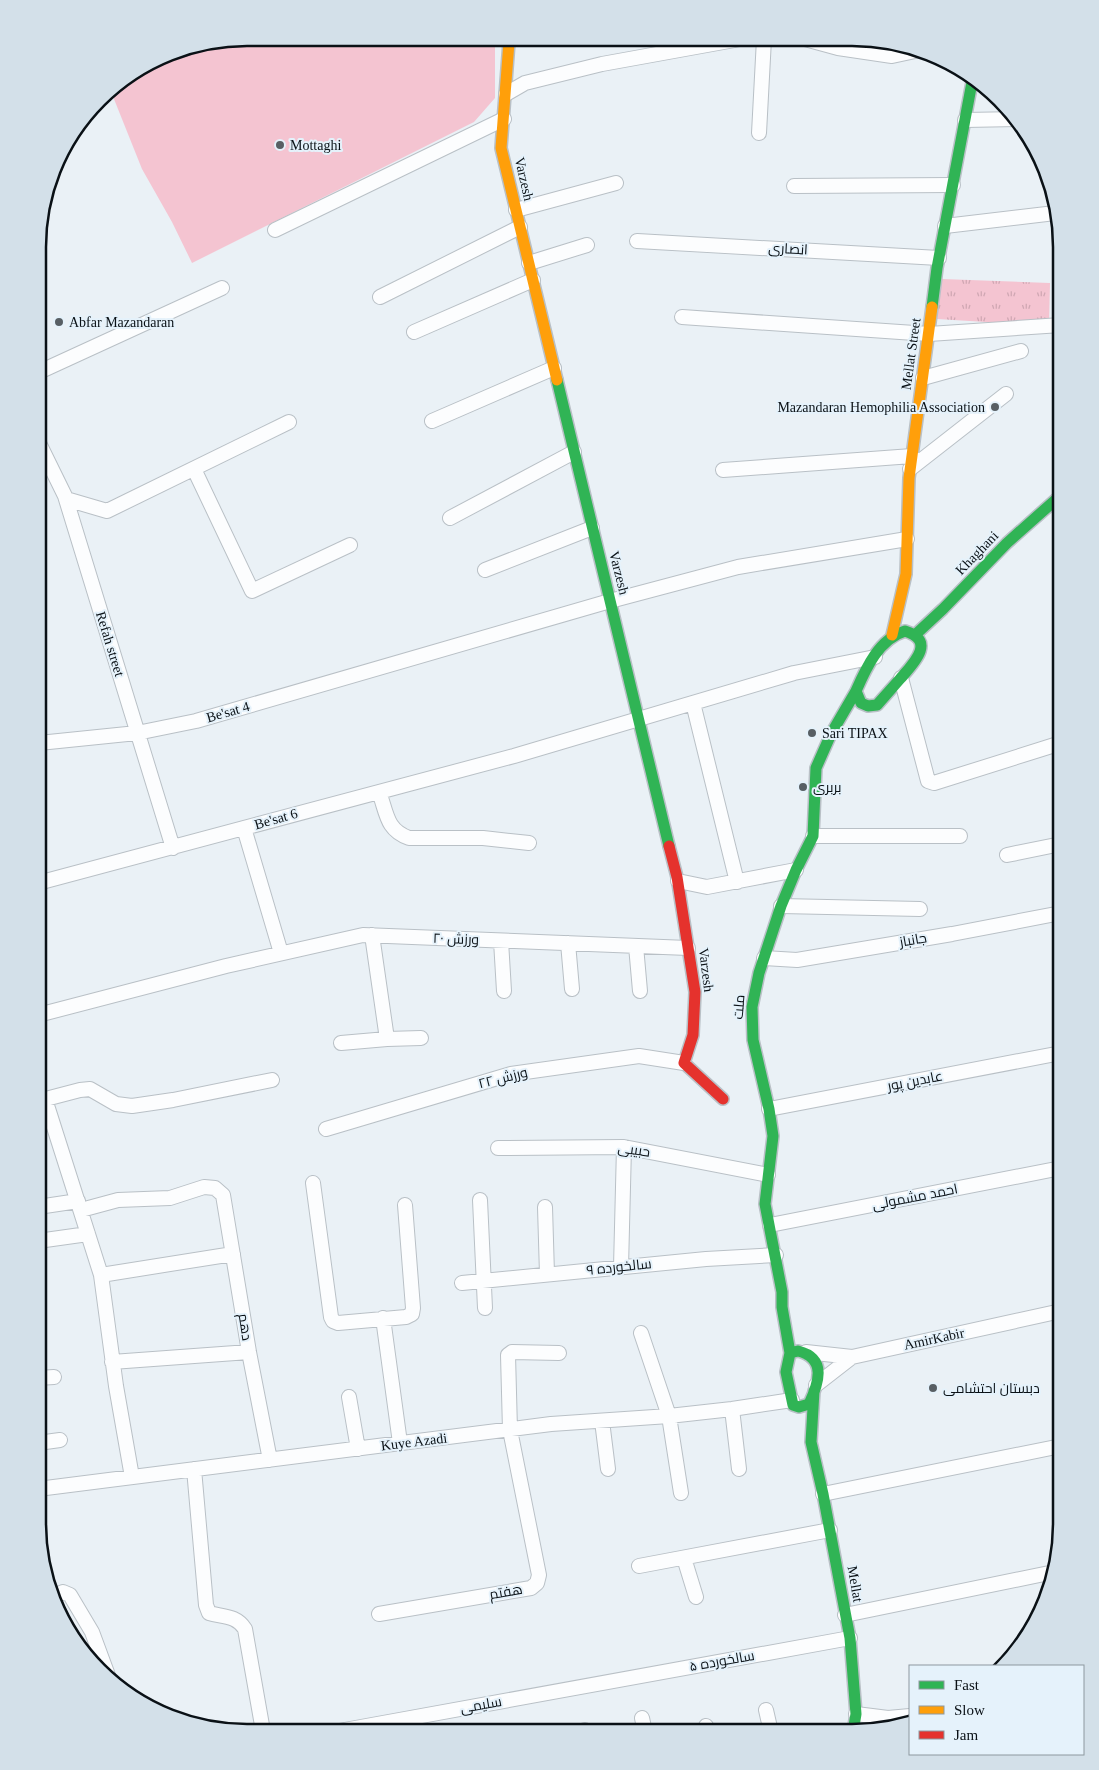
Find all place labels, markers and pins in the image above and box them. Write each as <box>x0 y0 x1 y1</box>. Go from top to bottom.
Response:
place label: Mottaghi <box>290 138 341 153</box>
marker: Mottaghi <box>274 139 286 151</box>
place label: Abfar Mazandaran <box>69 315 174 330</box>
marker: Abfar Mazandaran <box>53 316 65 328</box>
place label: Mazandaran Hemophilia Association <box>777 400 985 415</box>
marker: Mazandaran Hemophilia Association <box>989 401 1001 413</box>
place label: Sari TIPAX <box>822 726 888 741</box>
marker: Sari TIPAX <box>806 727 818 739</box>
place label: بربری <box>813 780 841 795</box>
marker: بربری <box>797 781 809 793</box>
place label: دبستان احتشامی <box>943 1381 1040 1396</box>
marker: دبستان احتشامی <box>927 1382 939 1394</box>

